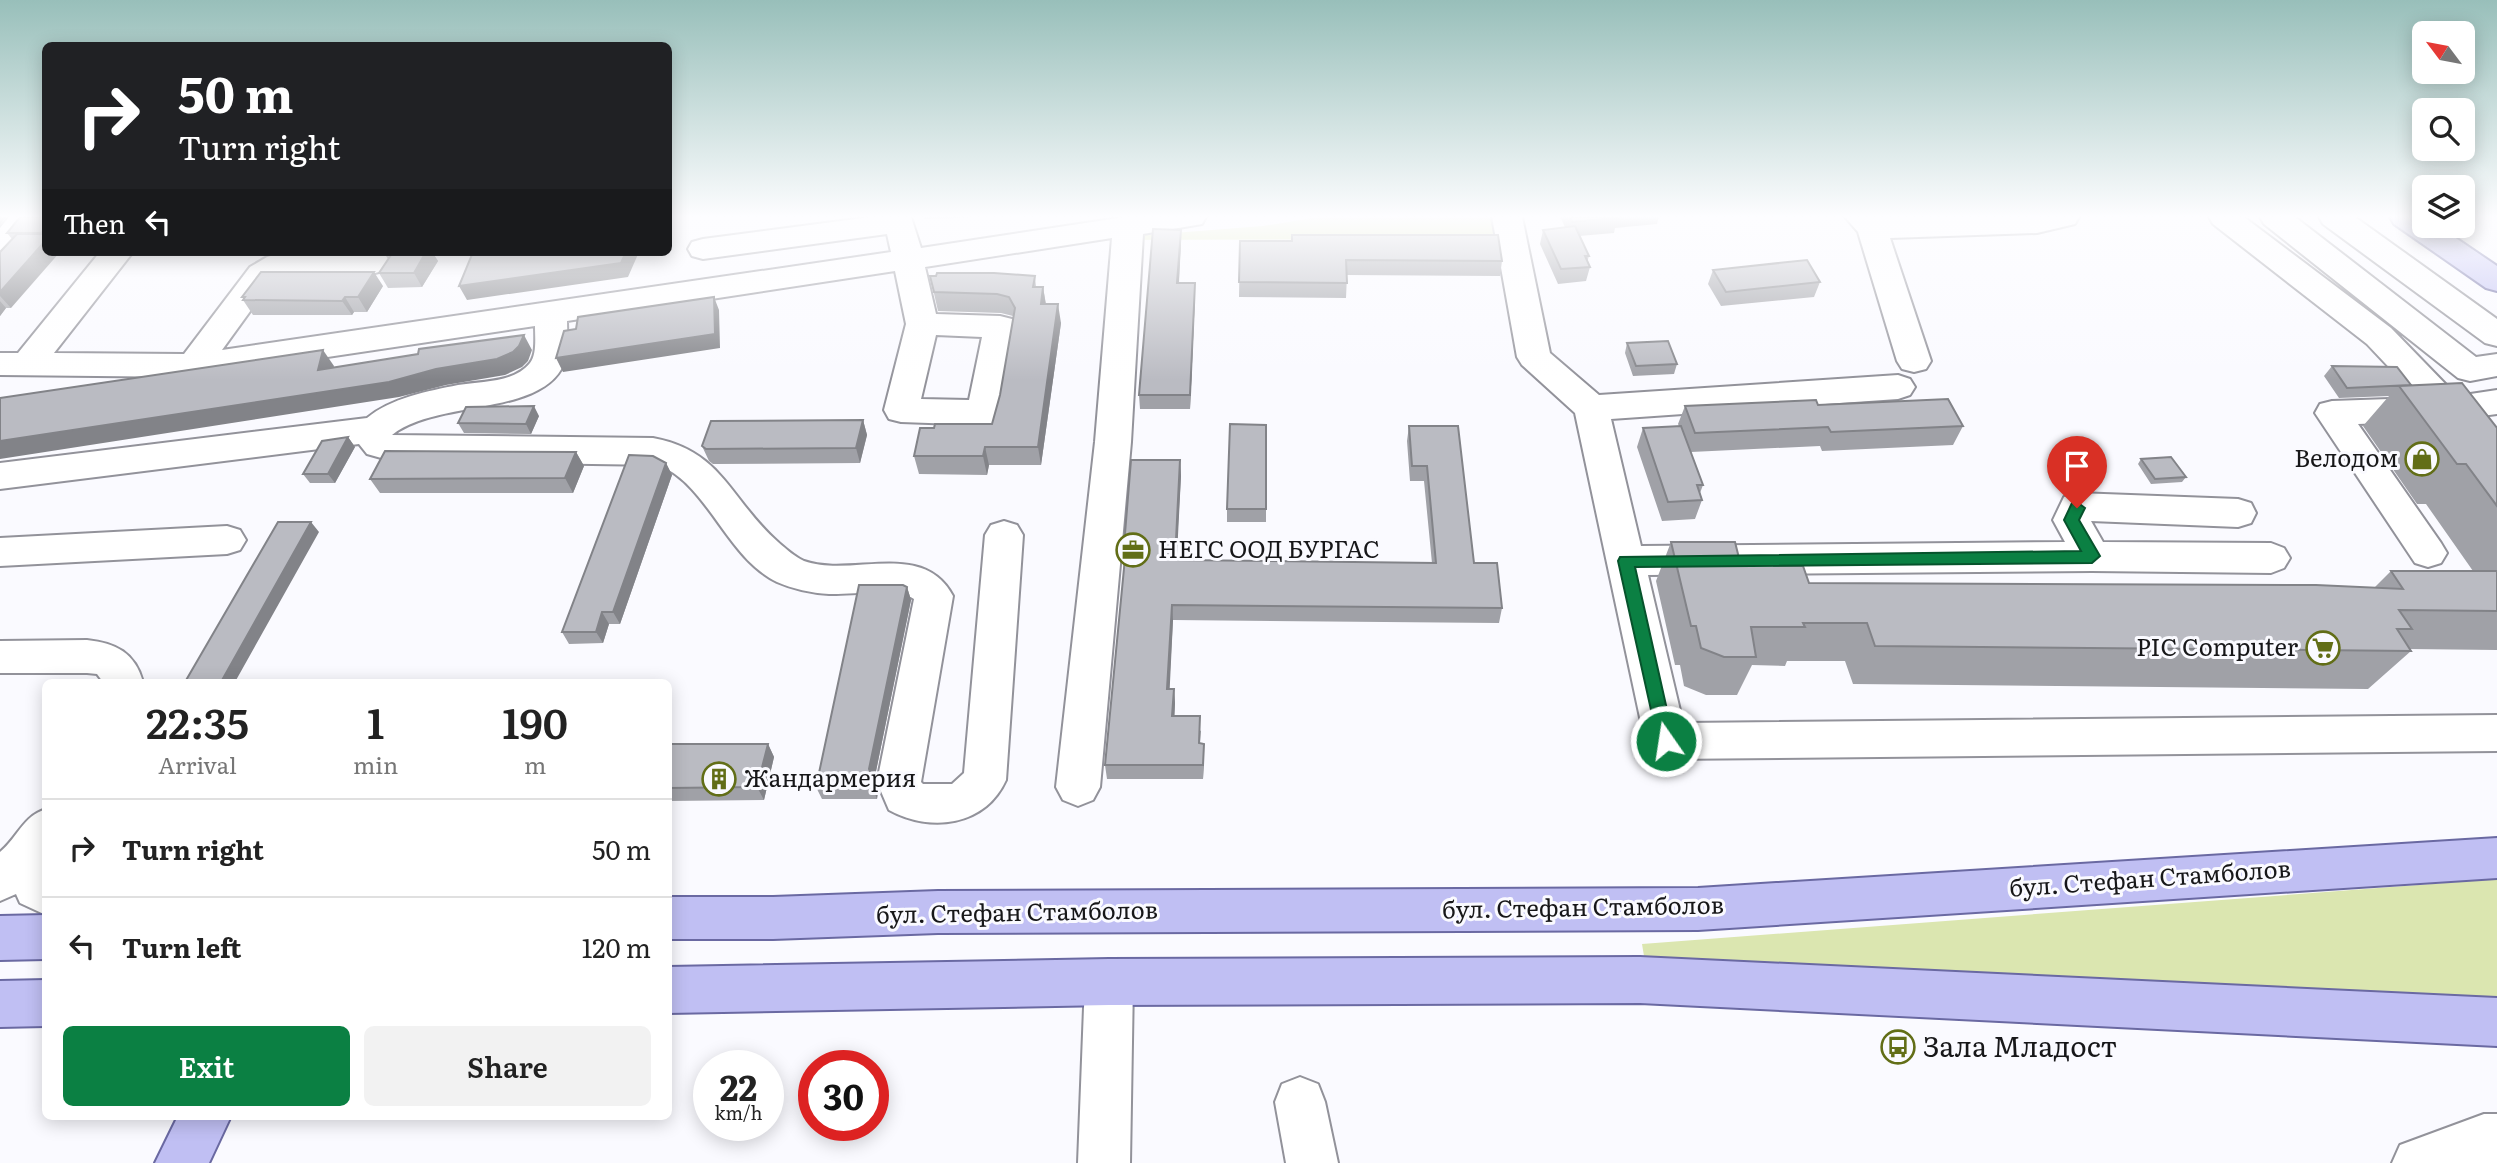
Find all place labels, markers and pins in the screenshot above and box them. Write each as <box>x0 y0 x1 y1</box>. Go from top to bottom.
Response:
pin <box>2047 436 2107 508</box>
place label: Велодом <box>2294 439 2398 474</box>
shop icon: Велодом <box>2403 440 2441 478</box>
place label: НЕГС ООД БУРГАС <box>1158 530 1380 565</box>
office icon: НЕГС ООД БУРГАС <box>1114 531 1152 569</box>
place label: PIC Computer <box>2136 628 2299 663</box>
supermarket icon: PIC Computer <box>2304 629 2342 667</box>
place label: Жандармерия <box>744 759 916 794</box>
building icon: Жандармерия <box>700 760 738 798</box>
place label: Зала Младост <box>1923 1024 2117 1066</box>
bus stop icon: Зала Младост <box>1879 1028 1917 1066</box>

